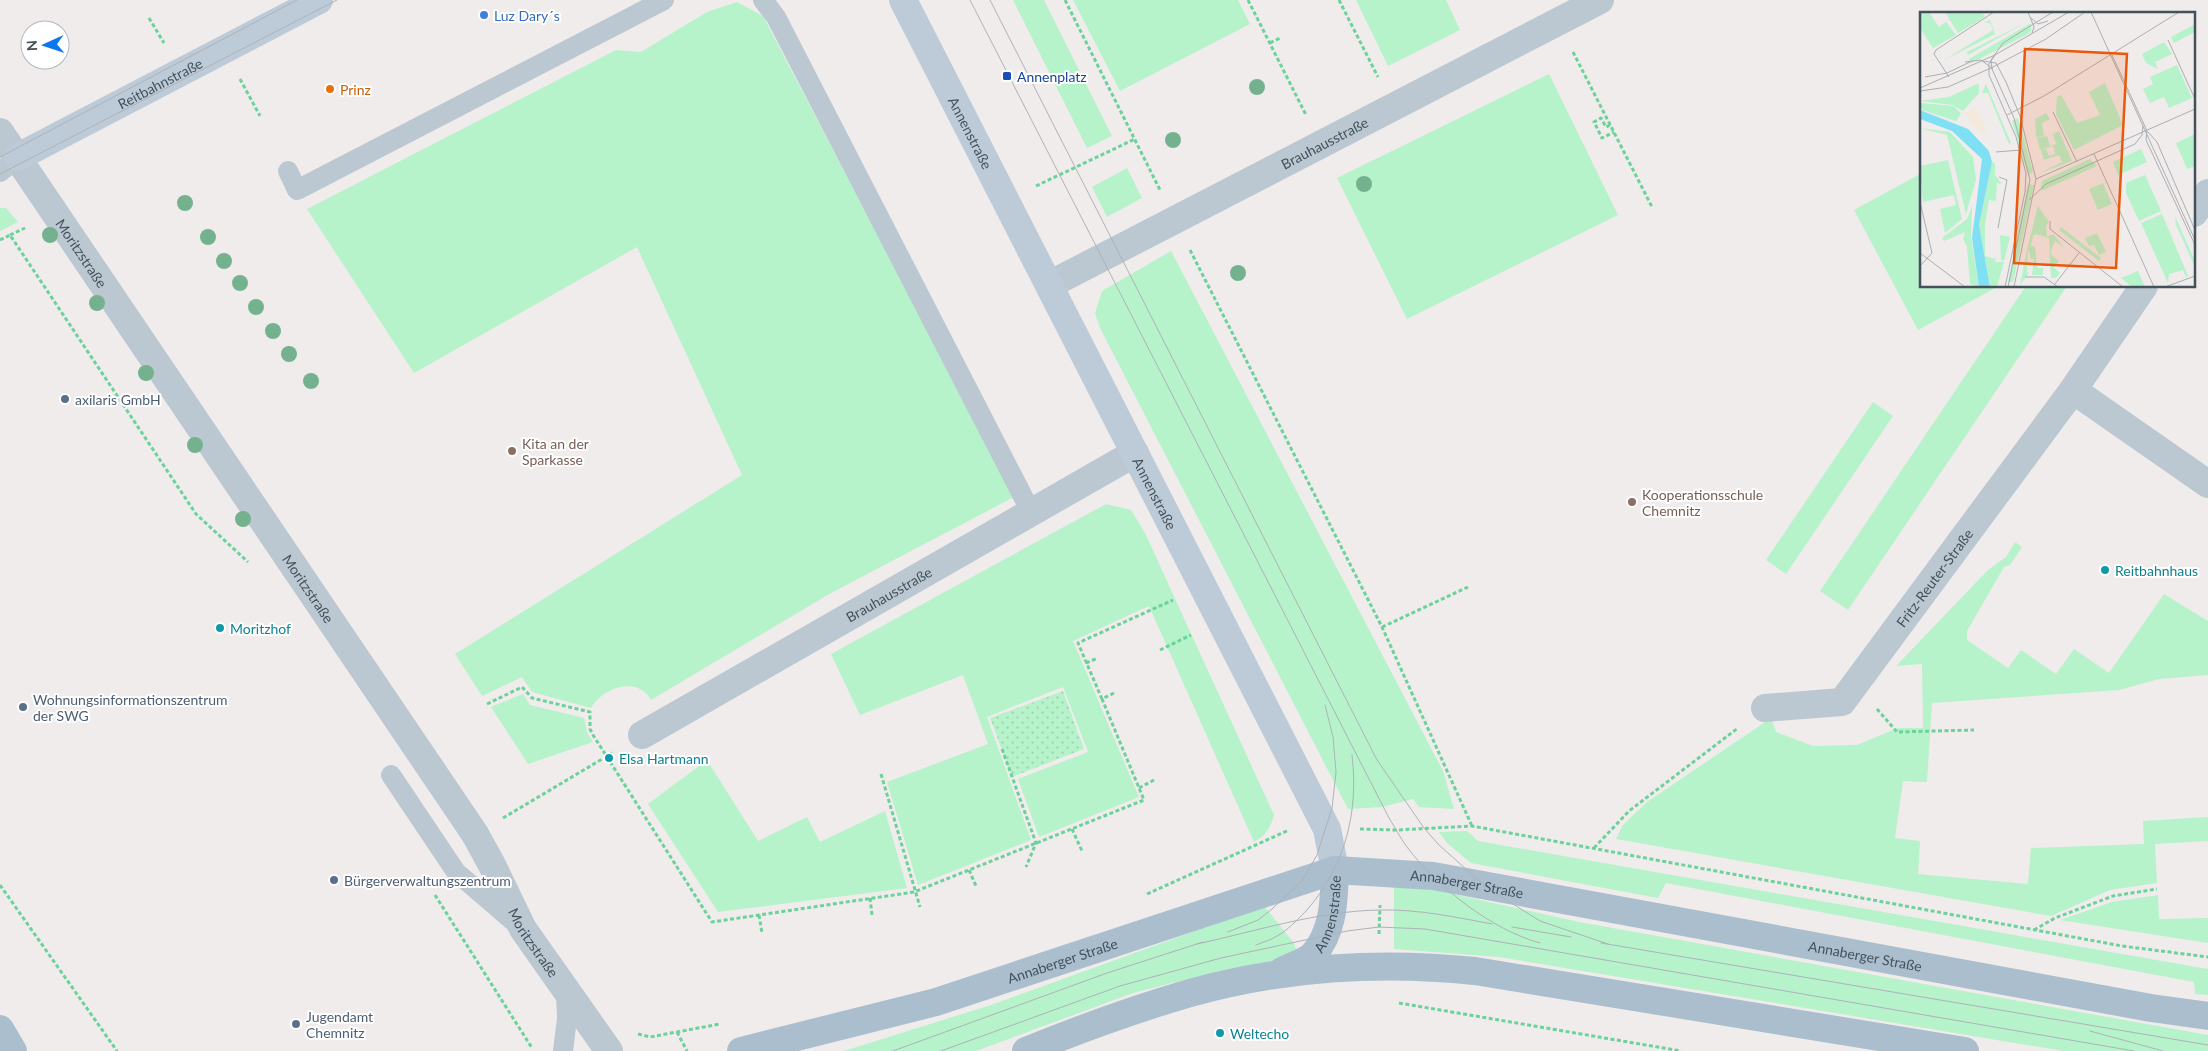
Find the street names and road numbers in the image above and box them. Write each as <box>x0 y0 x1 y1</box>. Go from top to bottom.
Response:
street label: Reitbahnstraße <box>115 54 205 112</box>
street label: Annenstraße <box>945 94 996 172</box>
street label: Brauhausstraße <box>1278 113 1371 172</box>
street label: Moritzstraße <box>53 215 111 290</box>
street label: Annenstraße <box>1130 454 1181 532</box>
street label: Fritz-Reuter-Straße <box>1892 525 1976 630</box>
street label: Moritzstraße <box>280 551 338 626</box>
street label: Brauhausstraße <box>843 563 934 625</box>
street label: Annaberger Straße <box>1410 866 1525 901</box>
street label: Annenstraße <box>1310 875 1343 955</box>
street label: Moritzstraße <box>505 905 563 980</box>
street label: Annaberger Straße <box>1005 934 1119 986</box>
street label: Annaberger Straße <box>1807 937 1923 974</box>

